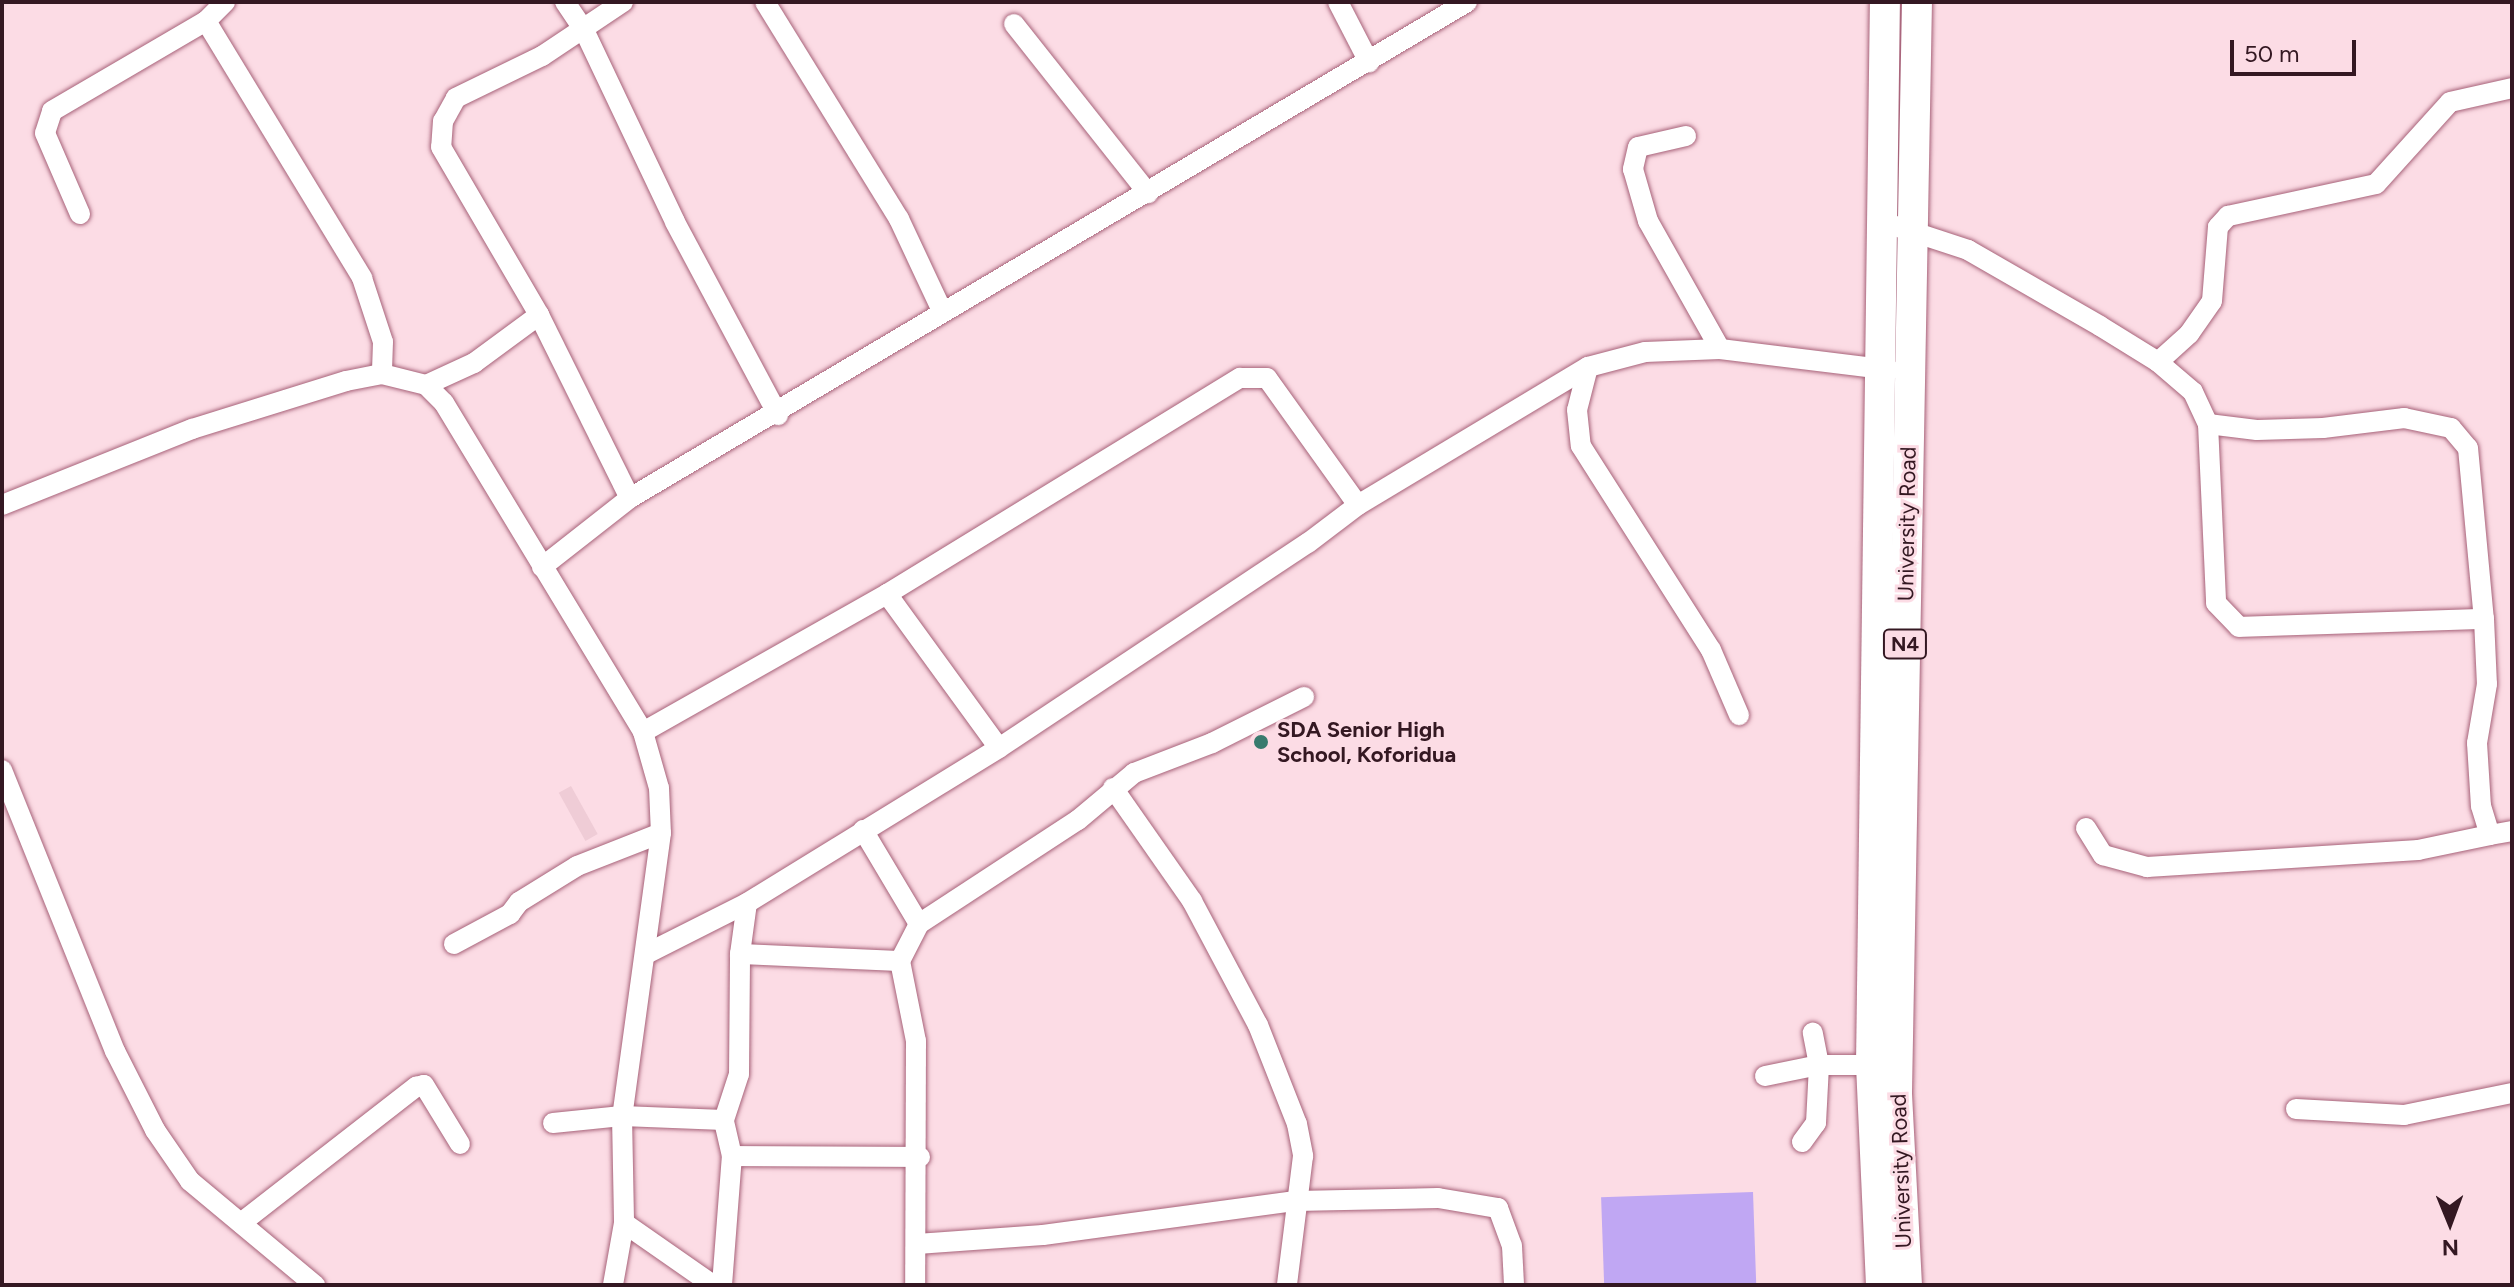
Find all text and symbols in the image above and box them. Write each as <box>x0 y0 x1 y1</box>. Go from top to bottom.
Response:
scale bar <box>2234 24 2360 74</box>
text: 50 m <box>2244 39 2300 68</box>
street label: University Road <box>1892 446 1922 602</box>
road number: N4 <box>1881 628 1929 660</box>
place label: SDA Senior High School, Koforidua <box>1277 716 1456 768</box>
marker: SDA Senior High School, Koforidua <box>1252 733 1270 751</box>
street label: University Road <box>1885 1093 1917 1249</box>
north arrow <box>2410 1183 2490 1263</box>
text: N <box>2442 1234 2459 1261</box>

